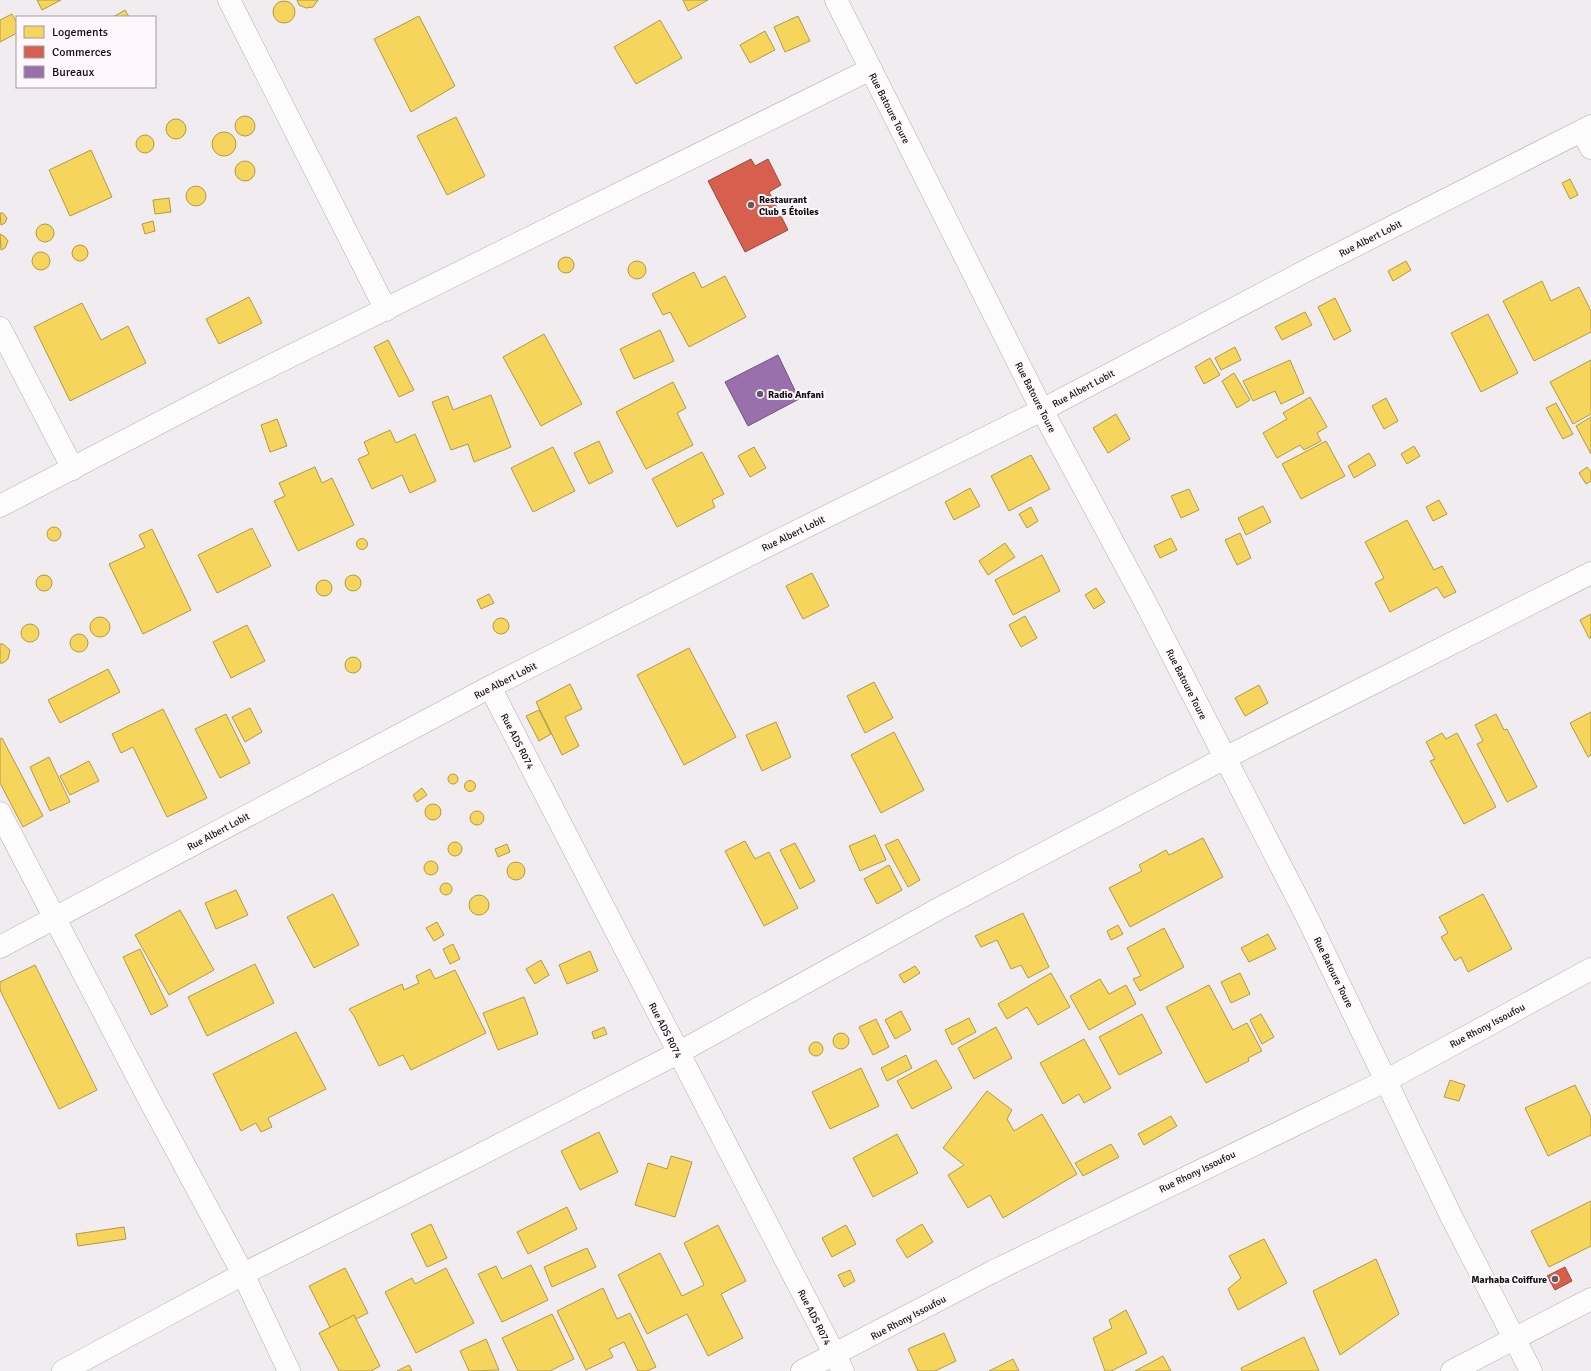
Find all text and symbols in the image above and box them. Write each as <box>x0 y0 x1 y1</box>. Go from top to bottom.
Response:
legend <box>16 16 156 88</box>
text: Logements <box>52 25 108 40</box>
text: Commerces <box>52 45 112 60</box>
text: Bureaux <box>52 65 95 80</box>
street label: Rue Batoure Toure <box>866 71 912 146</box>
place label: Restaurant Club 5 Étoiles <box>759 194 819 218</box>
marker: Restaurant Club 5 Étoiles <box>746 200 756 210</box>
street label: Rue Albert Lobit <box>1337 218 1404 260</box>
street label: Rue Batoure Toure <box>1012 360 1058 435</box>
street label: Rue Albert Lobit <box>1050 367 1117 410</box>
marker: Radio Anfani <box>755 389 765 399</box>
place label: Radio Anfani <box>768 389 824 401</box>
street label: Rue Albert Lobit <box>760 513 827 554</box>
street label: Rue Batoure Toure <box>1163 647 1209 722</box>
street label: Rue Albert Lobit <box>472 660 539 702</box>
street label: Rue ADS R074 <box>498 712 537 772</box>
street label: Rue Albert Lobit <box>185 810 252 853</box>
street label: Rue Batoure Toure <box>1311 935 1355 1010</box>
street label: Rue ADS R074 <box>646 1001 685 1061</box>
street label: Rue Rhony Issoufou <box>1448 1001 1527 1051</box>
street label: Rue Rhony Issoufou <box>1157 1148 1238 1196</box>
place label: Marhaba Coiffure <box>1471 1274 1547 1286</box>
marker: Marhaba Coiffure <box>1550 1274 1560 1284</box>
street label: Rue ADS R074 <box>795 1288 834 1348</box>
street label: Rue Rhony Issoufou <box>869 1293 948 1343</box>

